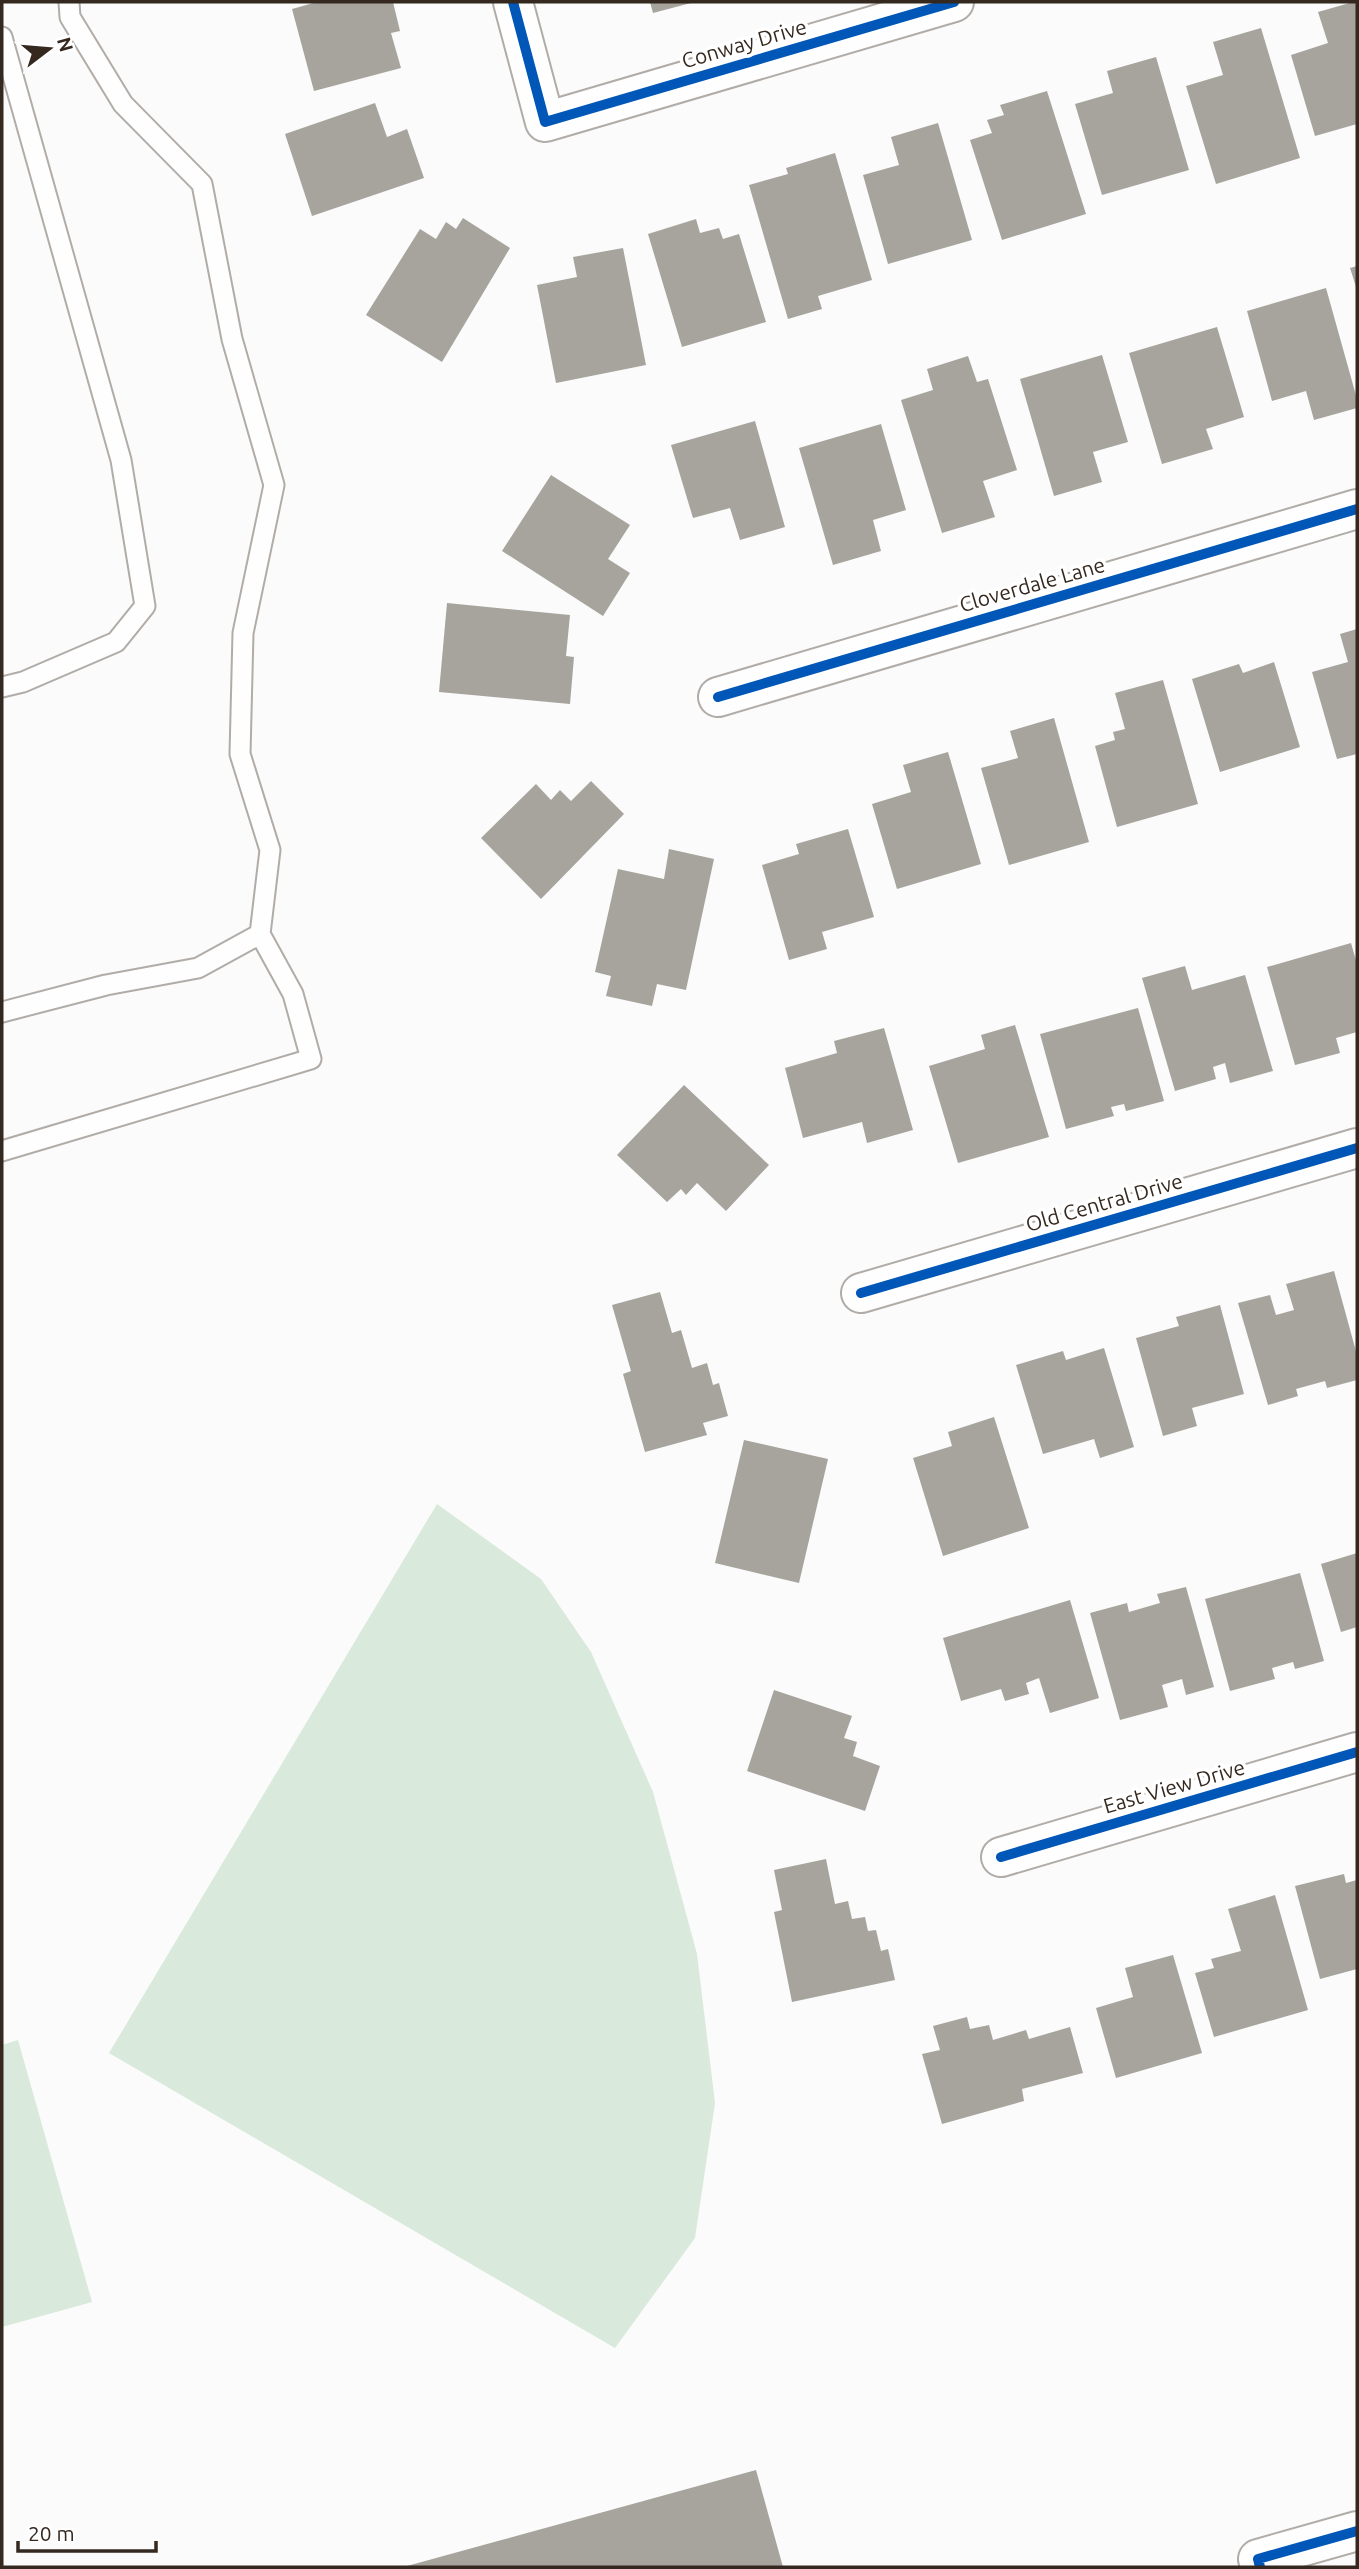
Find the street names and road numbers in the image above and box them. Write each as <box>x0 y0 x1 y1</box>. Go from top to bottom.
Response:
street label: Conway Drive <box>679 14 809 72</box>
street label: Cloverdale Lane <box>956 552 1108 616</box>
street label: Old Central Drive <box>1023 1168 1185 1236</box>
street label: East View Drive <box>1100 1754 1248 1818</box>

